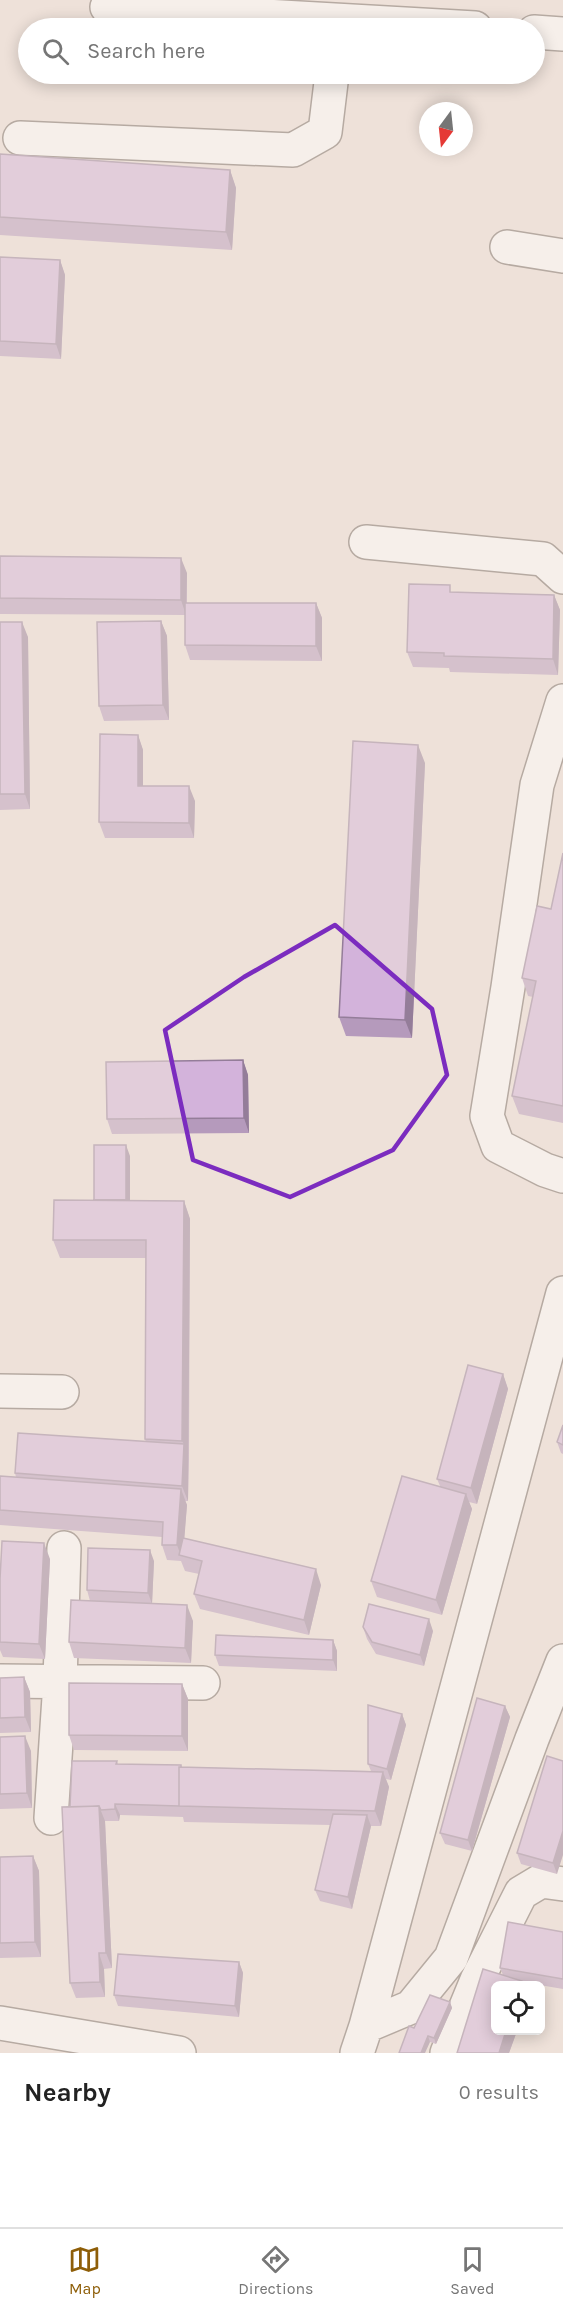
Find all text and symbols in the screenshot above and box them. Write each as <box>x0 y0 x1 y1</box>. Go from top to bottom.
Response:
search box <box>18 18 545 84</box>
icon: search <box>39 35 72 68</box>
text: Search here <box>87 38 205 64</box>
north arrow <box>419 102 473 156</box>
map controls <box>491 1981 545 2035</box>
button: locate <box>491 1981 545 2035</box>
text: Nearby <box>24 2077 111 2108</box>
text: 0 results <box>459 2081 539 2104</box>
tab: Map <box>68 2243 101 2298</box>
tab: Directions <box>238 2243 313 2298</box>
tab: Saved <box>450 2243 495 2298</box>

